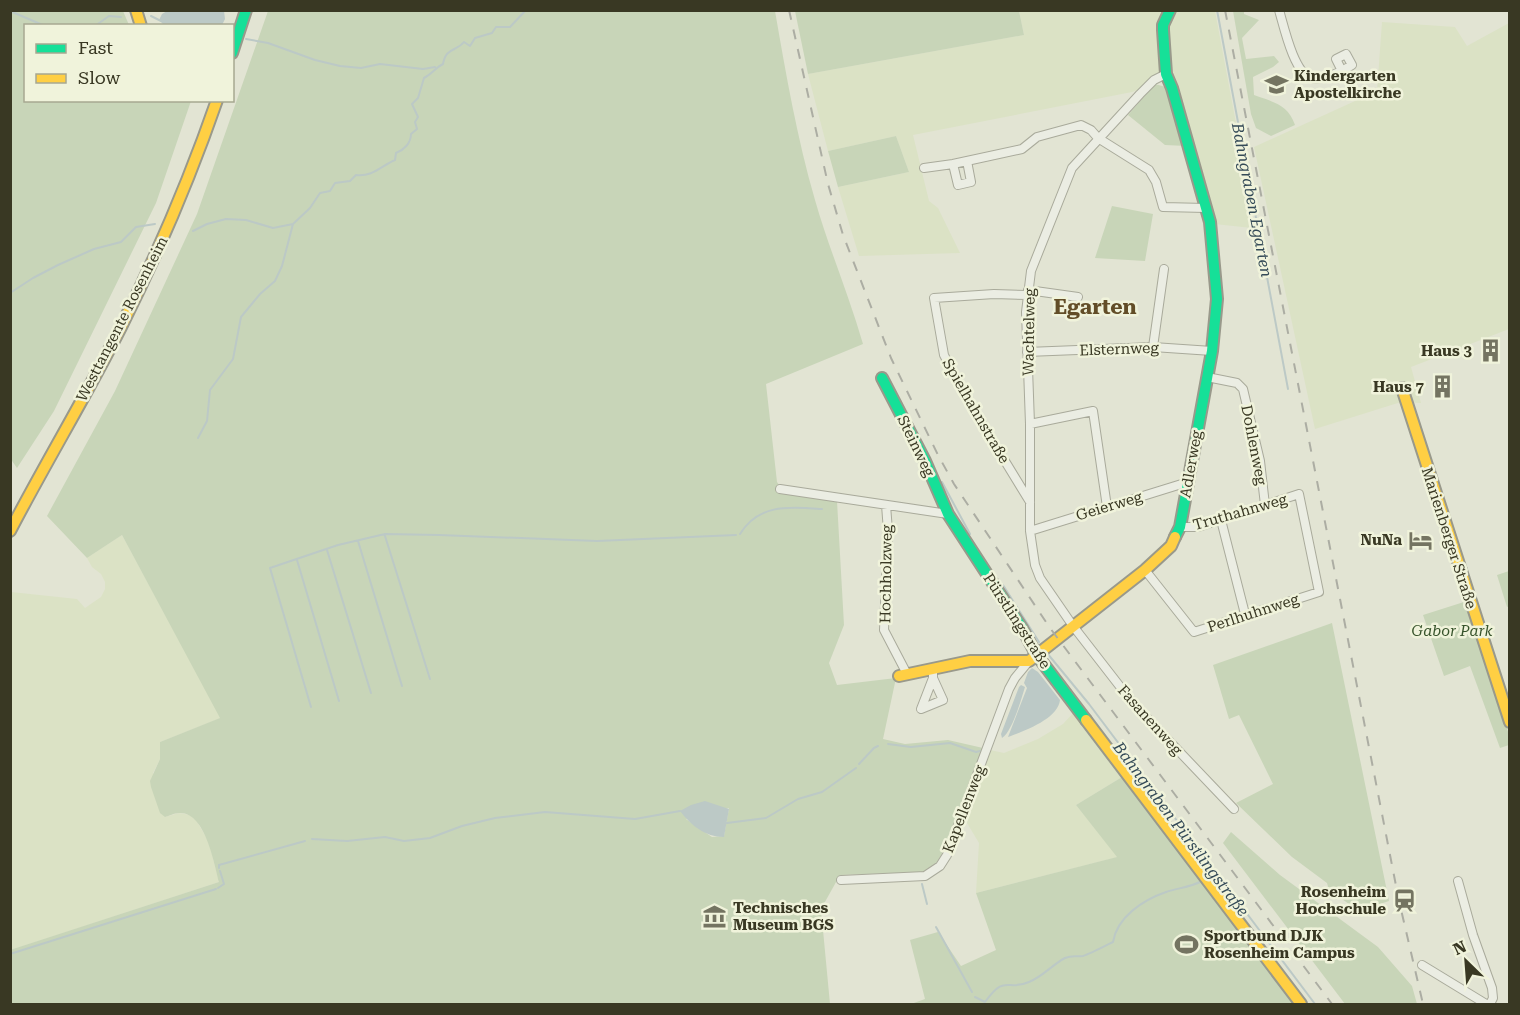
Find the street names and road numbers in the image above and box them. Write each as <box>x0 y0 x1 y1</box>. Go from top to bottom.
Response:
street label: Westtangente Rosenheim <box>72 233 172 405</box>
street label: Wachtelweg <box>1019 288 1039 376</box>
street label: Elsternweg <box>1079 339 1160 359</box>
street label: Spielhahnstraße <box>939 355 1013 467</box>
street label: Dohlenweg <box>1237 403 1271 487</box>
street label: Steinweg <box>893 412 939 480</box>
street label: Adlerweg <box>1176 428 1206 499</box>
street label: Marienberger Straße <box>1418 465 1480 611</box>
street label: Geierweg <box>1074 487 1145 525</box>
street label: Truthahnweg <box>1191 490 1289 534</box>
street label: Hochholzweg <box>876 524 896 624</box>
street label: Pürstlingstraße <box>979 570 1055 672</box>
street label: Perlhuhnweg <box>1205 590 1302 636</box>
street label: Fasanenweg <box>1114 681 1186 759</box>
street label: Kapellenweg <box>939 762 989 855</box>

